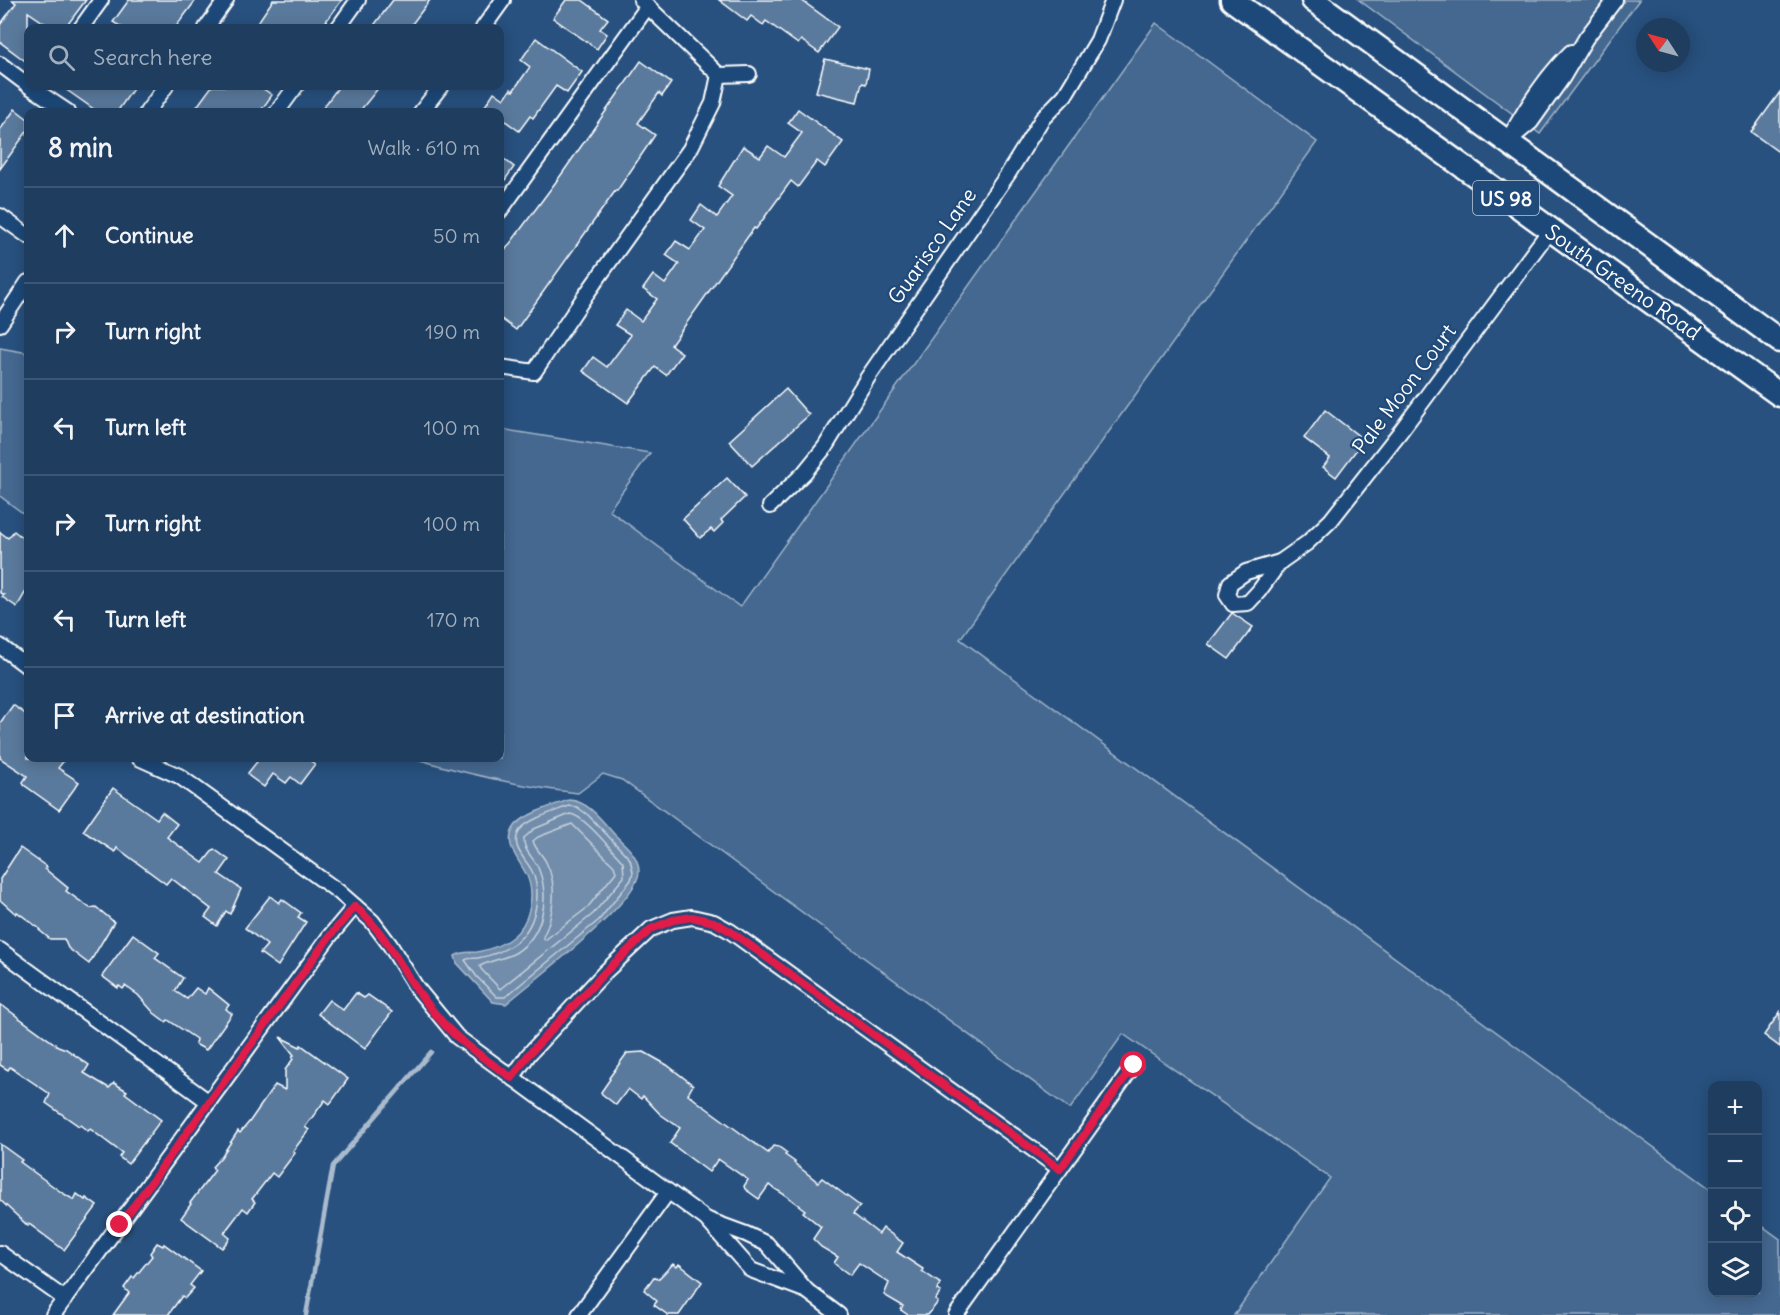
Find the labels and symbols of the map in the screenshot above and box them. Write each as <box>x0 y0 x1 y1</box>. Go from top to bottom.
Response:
north arrow <box>1636 18 1690 72</box>
road number: US 98 <box>1473 181 1539 215</box>
street label: Guarisco Lane <box>882 182 982 310</box>
street label: South Greeno Road <box>1540 218 1706 346</box>
street label: Pale Moon Court <box>1346 319 1462 459</box>
route start <box>1120 1051 1146 1077</box>
route end <box>106 1211 132 1237</box>

